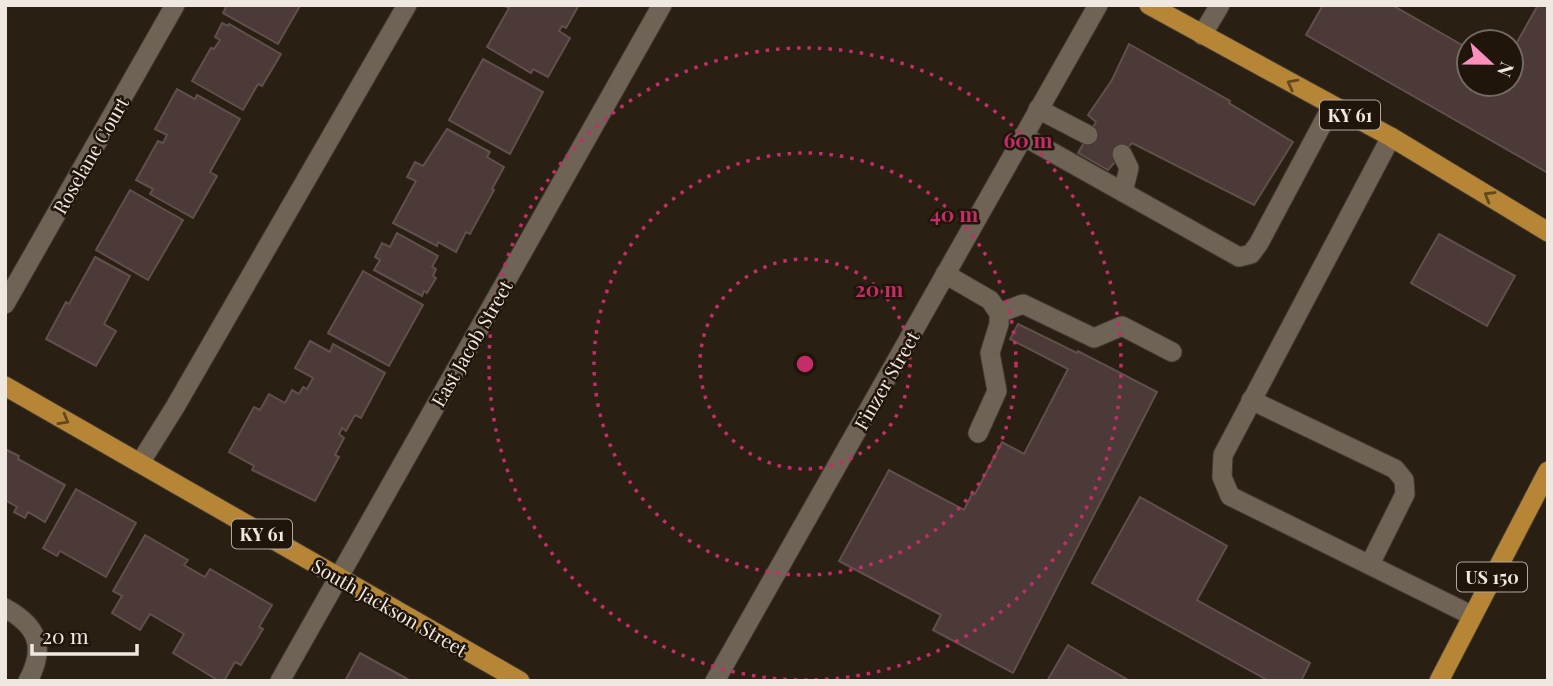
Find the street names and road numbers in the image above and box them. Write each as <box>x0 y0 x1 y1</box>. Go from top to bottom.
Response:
street label: Roselane Court <box>46 91 134 218</box>
road number: KY 61 <box>1320 100 1380 130</box>
street label: East Jacob Street <box>424 275 518 411</box>
street label: Finzer Street <box>847 326 925 434</box>
road number: KY 61 <box>232 520 292 548</box>
street label: South Jackson Street <box>308 552 473 662</box>
road number: US 150 <box>1457 562 1527 592</box>

